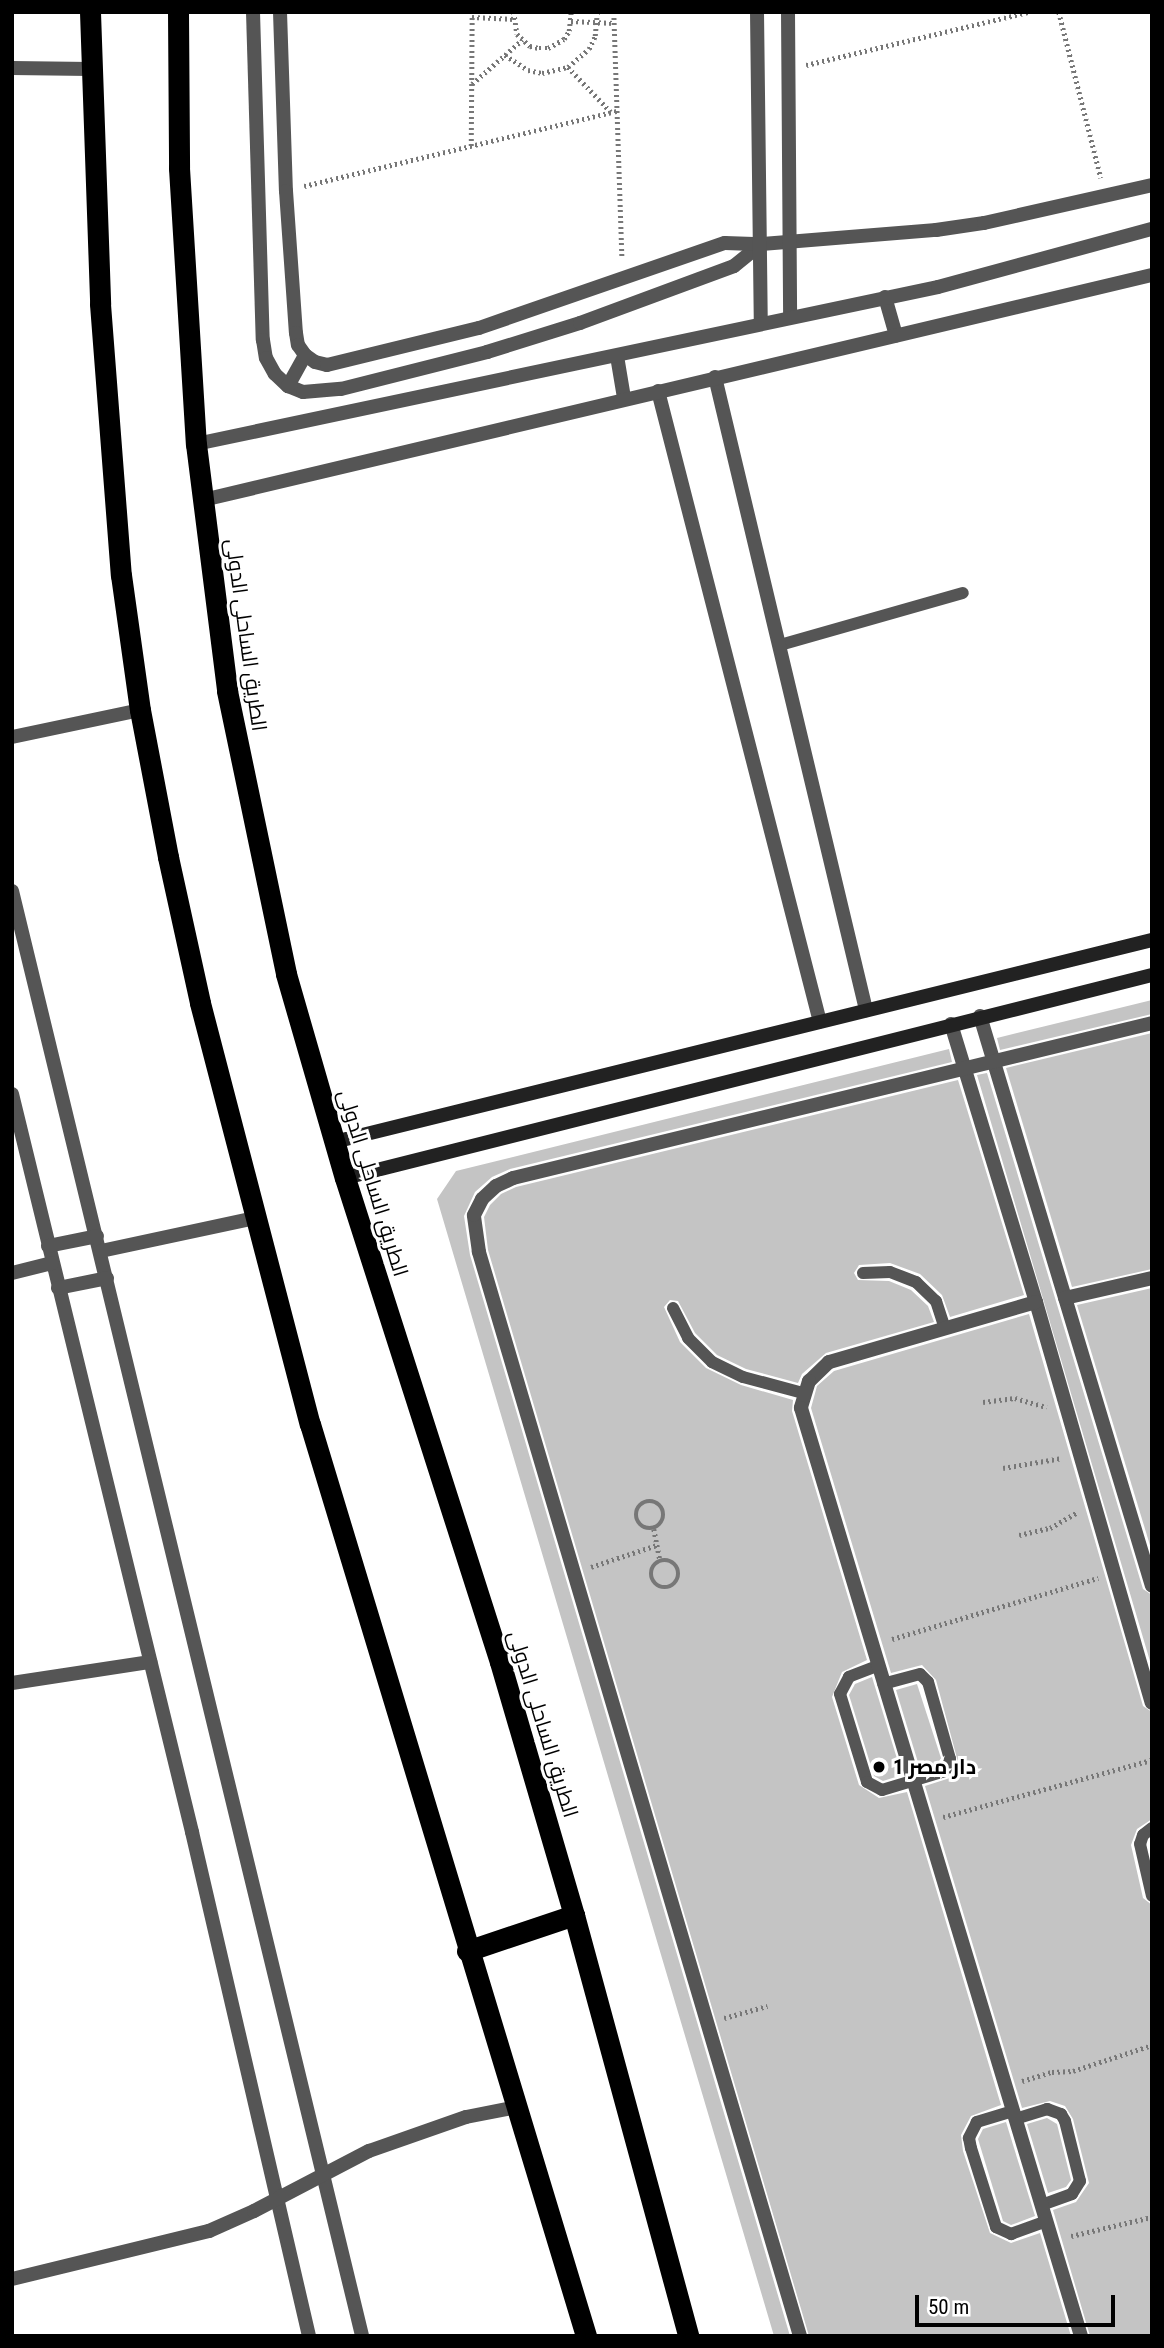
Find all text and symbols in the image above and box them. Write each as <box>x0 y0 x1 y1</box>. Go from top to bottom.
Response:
street label: الطريق الساحلى الدولى <box>220 537 272 733</box>
street label: الطريق الساحلى الدولى <box>333 1086 413 1280</box>
street label: الطريق الساحلى الدولى <box>503 1627 583 1821</box>
place label: دار مصر 1 <box>893 1754 976 1780</box>
marker: دار مصر 1 <box>871 1759 887 1775</box>
scale bar <box>919 2282 1118 2326</box>
text: 50 m <box>928 2295 969 2319</box>

